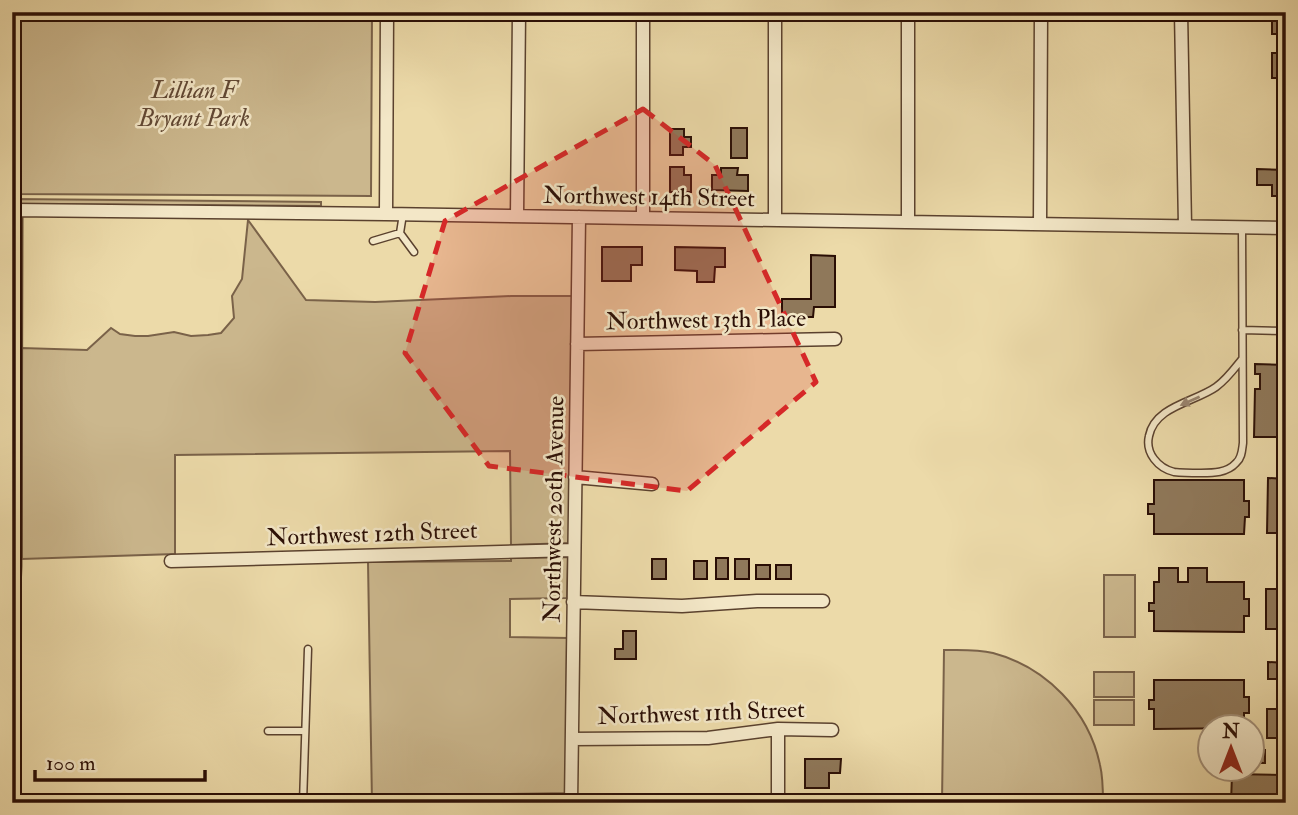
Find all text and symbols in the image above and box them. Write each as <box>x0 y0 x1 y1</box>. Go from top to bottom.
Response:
park label: Lillian F Bryant Park <box>137 75 250 134</box>
street label: Northwest 14th Street <box>543 180 755 214</box>
street label: Northwest 13th Place <box>606 303 806 337</box>
street label: Northwest 20th Avenue <box>537 395 571 623</box>
one-way arrow <box>1180 395 1200 407</box>
street label: Northwest 12th Street <box>266 515 478 553</box>
street label: Northwest 11th Street <box>597 694 806 732</box>
north arrow <box>1196 714 1266 784</box>
text: N <box>1221 720 1240 744</box>
scale bar <box>35 738 205 782</box>
text: 100 m <box>46 750 96 777</box>

